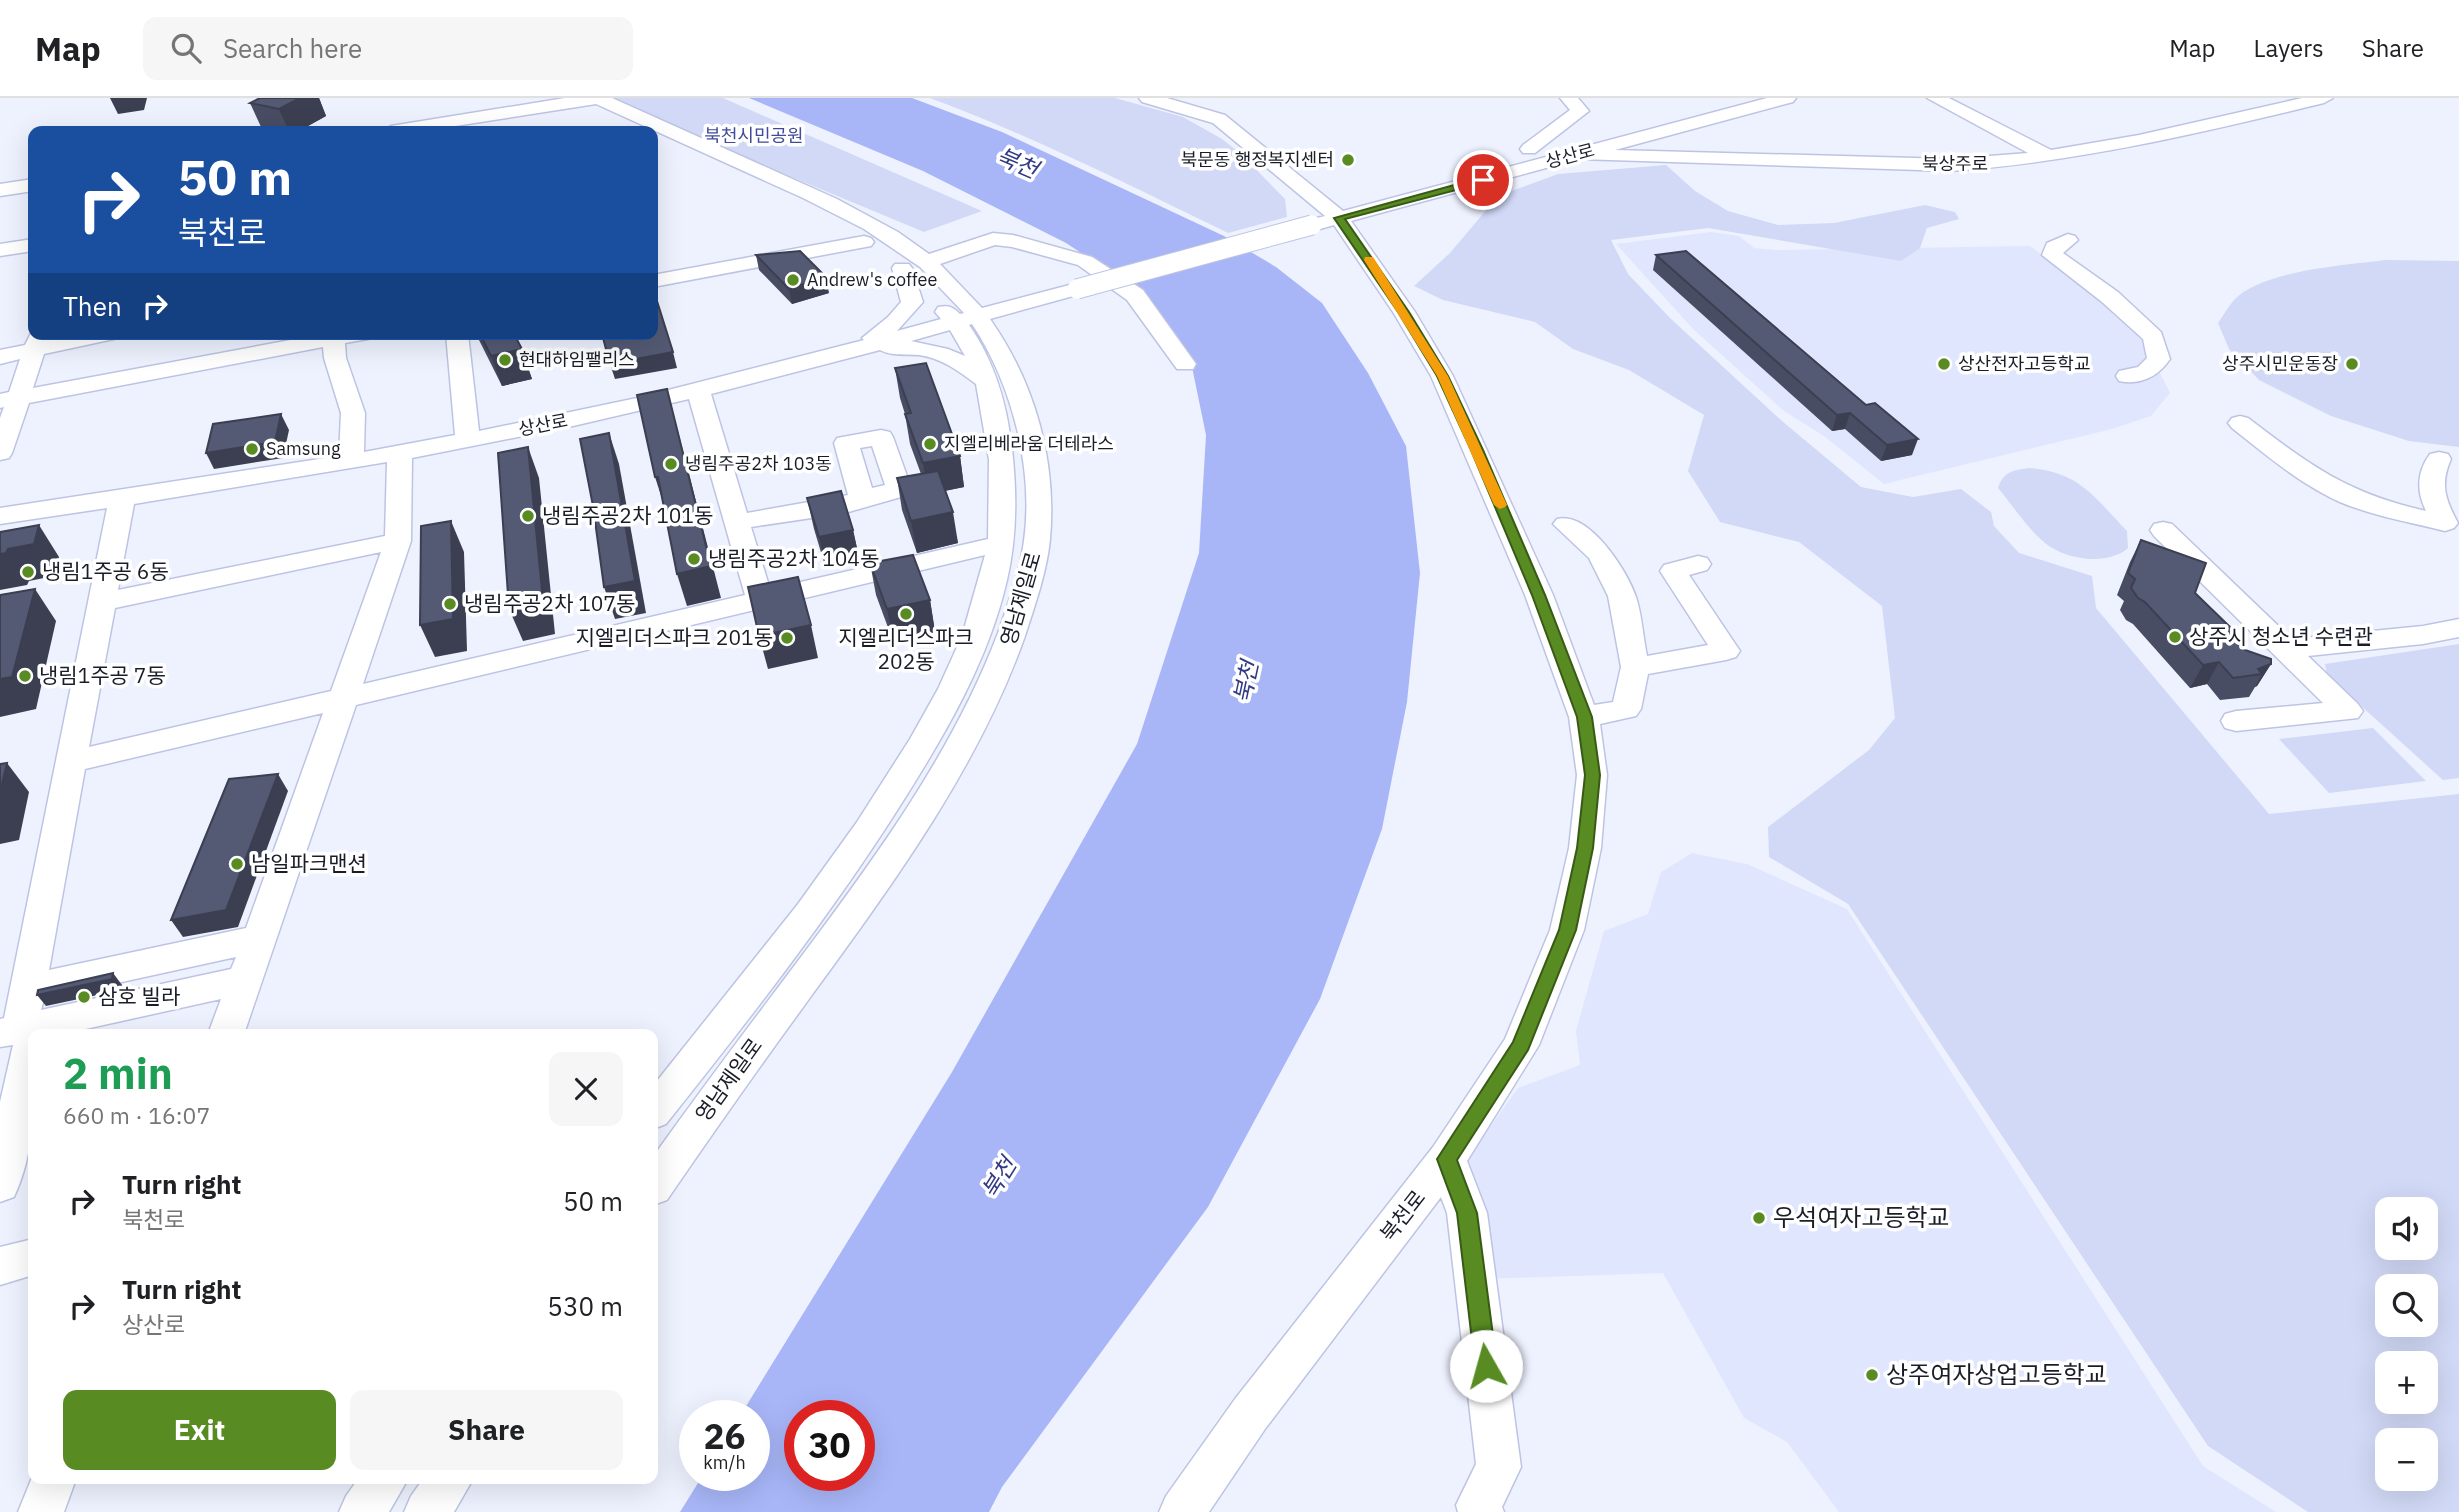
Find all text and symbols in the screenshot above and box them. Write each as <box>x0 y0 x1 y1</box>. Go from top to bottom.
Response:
search box <box>143 17 633 80</box>
text: Map <box>35 27 101 70</box>
icon: search <box>167 29 205 67</box>
text: Search here <box>223 31 362 65</box>
text: Map <box>2169 32 2216 64</box>
text: Layers <box>2254 32 2324 64</box>
text: Share <box>2362 32 2424 64</box>
park label: 북천시민공원 <box>704 124 804 147</box>
street label: 상산로 <box>1543 138 1597 173</box>
water label: 북천 <box>992 140 1045 185</box>
text: 50 m <box>178 145 292 208</box>
place label: 북문동 행정복지센터 <box>1181 148 1334 171</box>
pin <box>1453 150 1513 210</box>
marker: 북문동 행정복지센터 <box>1340 152 1356 168</box>
street label: 북상주로 <box>1922 152 1988 175</box>
icon: right <box>63 154 154 245</box>
icon: arrive <box>1464 161 1502 199</box>
text: 북천로 <box>178 211 266 253</box>
place label: Andrew's coffee <box>807 268 937 291</box>
marker: Andrew's coffee <box>785 272 801 288</box>
icon: right <box>136 287 174 325</box>
text: Then <box>63 289 122 323</box>
place label: 현대하임팰리스 <box>519 348 635 371</box>
marker: 현대하임팰리스 <box>497 352 513 368</box>
place label: 상산전자고등학교 <box>1958 352 2090 375</box>
place label: 상주시민운동장 <box>2222 352 2338 375</box>
marker: 상산전자고등학교 <box>1936 356 1952 372</box>
marker: 상주시민운동장 <box>2344 356 2360 372</box>
street label: 상산로 <box>516 408 569 441</box>
place label: 지엘리베라움 더테라스 <box>944 432 1114 455</box>
marker: 지엘리베라움 더테라스 <box>922 436 938 452</box>
place label: Samsung <box>266 437 341 460</box>
marker: Samsung <box>244 441 260 457</box>
place label: 냉림주공2차 103동 <box>685 452 832 475</box>
marker: 냉림주공2차 103동 <box>663 456 679 472</box>
place label: 냉림주공2차 101동 <box>542 501 713 529</box>
marker: 냉림주공2차 101동 <box>520 508 536 524</box>
place label: 냉림주공2차 104동 <box>708 544 879 572</box>
street label: 영남제일로 <box>993 548 1047 649</box>
marker: 냉림주공2차 104동 <box>686 551 702 567</box>
place label: 냉림1주공 6동 <box>42 557 169 585</box>
marker: 냉림1주공 6동 <box>20 564 36 580</box>
place label: 냉림주공2차 107동 <box>464 589 635 617</box>
marker: 냉림주공2차 107동 <box>442 596 458 612</box>
marker: 지엘리더스파크 202동 <box>898 606 914 622</box>
place label: 상주시 청소년 수련관 <box>2189 622 2373 650</box>
place label: 지엘리더스파크 201동 <box>576 623 773 651</box>
place label: 지엘리더스파크 202동 <box>838 623 974 675</box>
marker: 상주시 청소년 수련관 <box>2167 629 2183 645</box>
marker: 지엘리더스파크 201동 <box>779 630 795 646</box>
water label: 북천 <box>1226 655 1265 706</box>
place label: 냉림1주공 7동 <box>39 661 166 689</box>
marker: 냉림1주공 7동 <box>17 668 33 684</box>
place label: 남일파크맨션 <box>251 849 367 877</box>
marker: 남일파크맨션 <box>229 856 245 872</box>
place label: 삼호 빌라 <box>98 982 180 1010</box>
marker: 삼호 빌라 <box>76 989 92 1005</box>
street label: 영남제일로 <box>688 1032 768 1127</box>
text: 2 min <box>63 1046 173 1101</box>
button: close <box>549 1052 623 1126</box>
text: 660 m · 16:07 <box>63 1100 210 1130</box>
water label: 북천 <box>974 1149 1024 1203</box>
text: Turn right <box>122 1167 241 1201</box>
icon: right <box>63 1182 101 1220</box>
text: 50 m <box>563 1184 623 1218</box>
street label: 북천로 <box>1373 1184 1431 1247</box>
map controls <box>2375 1197 2438 1491</box>
button: sound <box>2375 1197 2438 1260</box>
place label: 우석여자고등학교 <box>1773 1201 1950 1233</box>
text: 북천로 <box>122 1204 185 1234</box>
marker: 우석여자고등학교 <box>1751 1210 1767 1226</box>
text: Turn right <box>122 1272 241 1306</box>
button: search <box>2375 1274 2438 1337</box>
icon: right <box>63 1287 101 1325</box>
text: 530 m <box>547 1289 623 1323</box>
text: 상산로 <box>122 1309 185 1339</box>
position arrow <box>1449 1329 1523 1403</box>
button: + <box>2375 1351 2438 1414</box>
place label: 상주여자상업고등학교 <box>1886 1358 2107 1390</box>
marker: 상주여자상업고등학교 <box>1864 1367 1880 1383</box>
button: Exit <box>63 1390 336 1470</box>
button: Share <box>350 1390 623 1470</box>
speed limit sign: 30 <box>784 1400 875 1491</box>
text: 26 <box>703 1413 746 1459</box>
button: − <box>2375 1428 2438 1491</box>
text: km/h <box>703 1451 746 1474</box>

